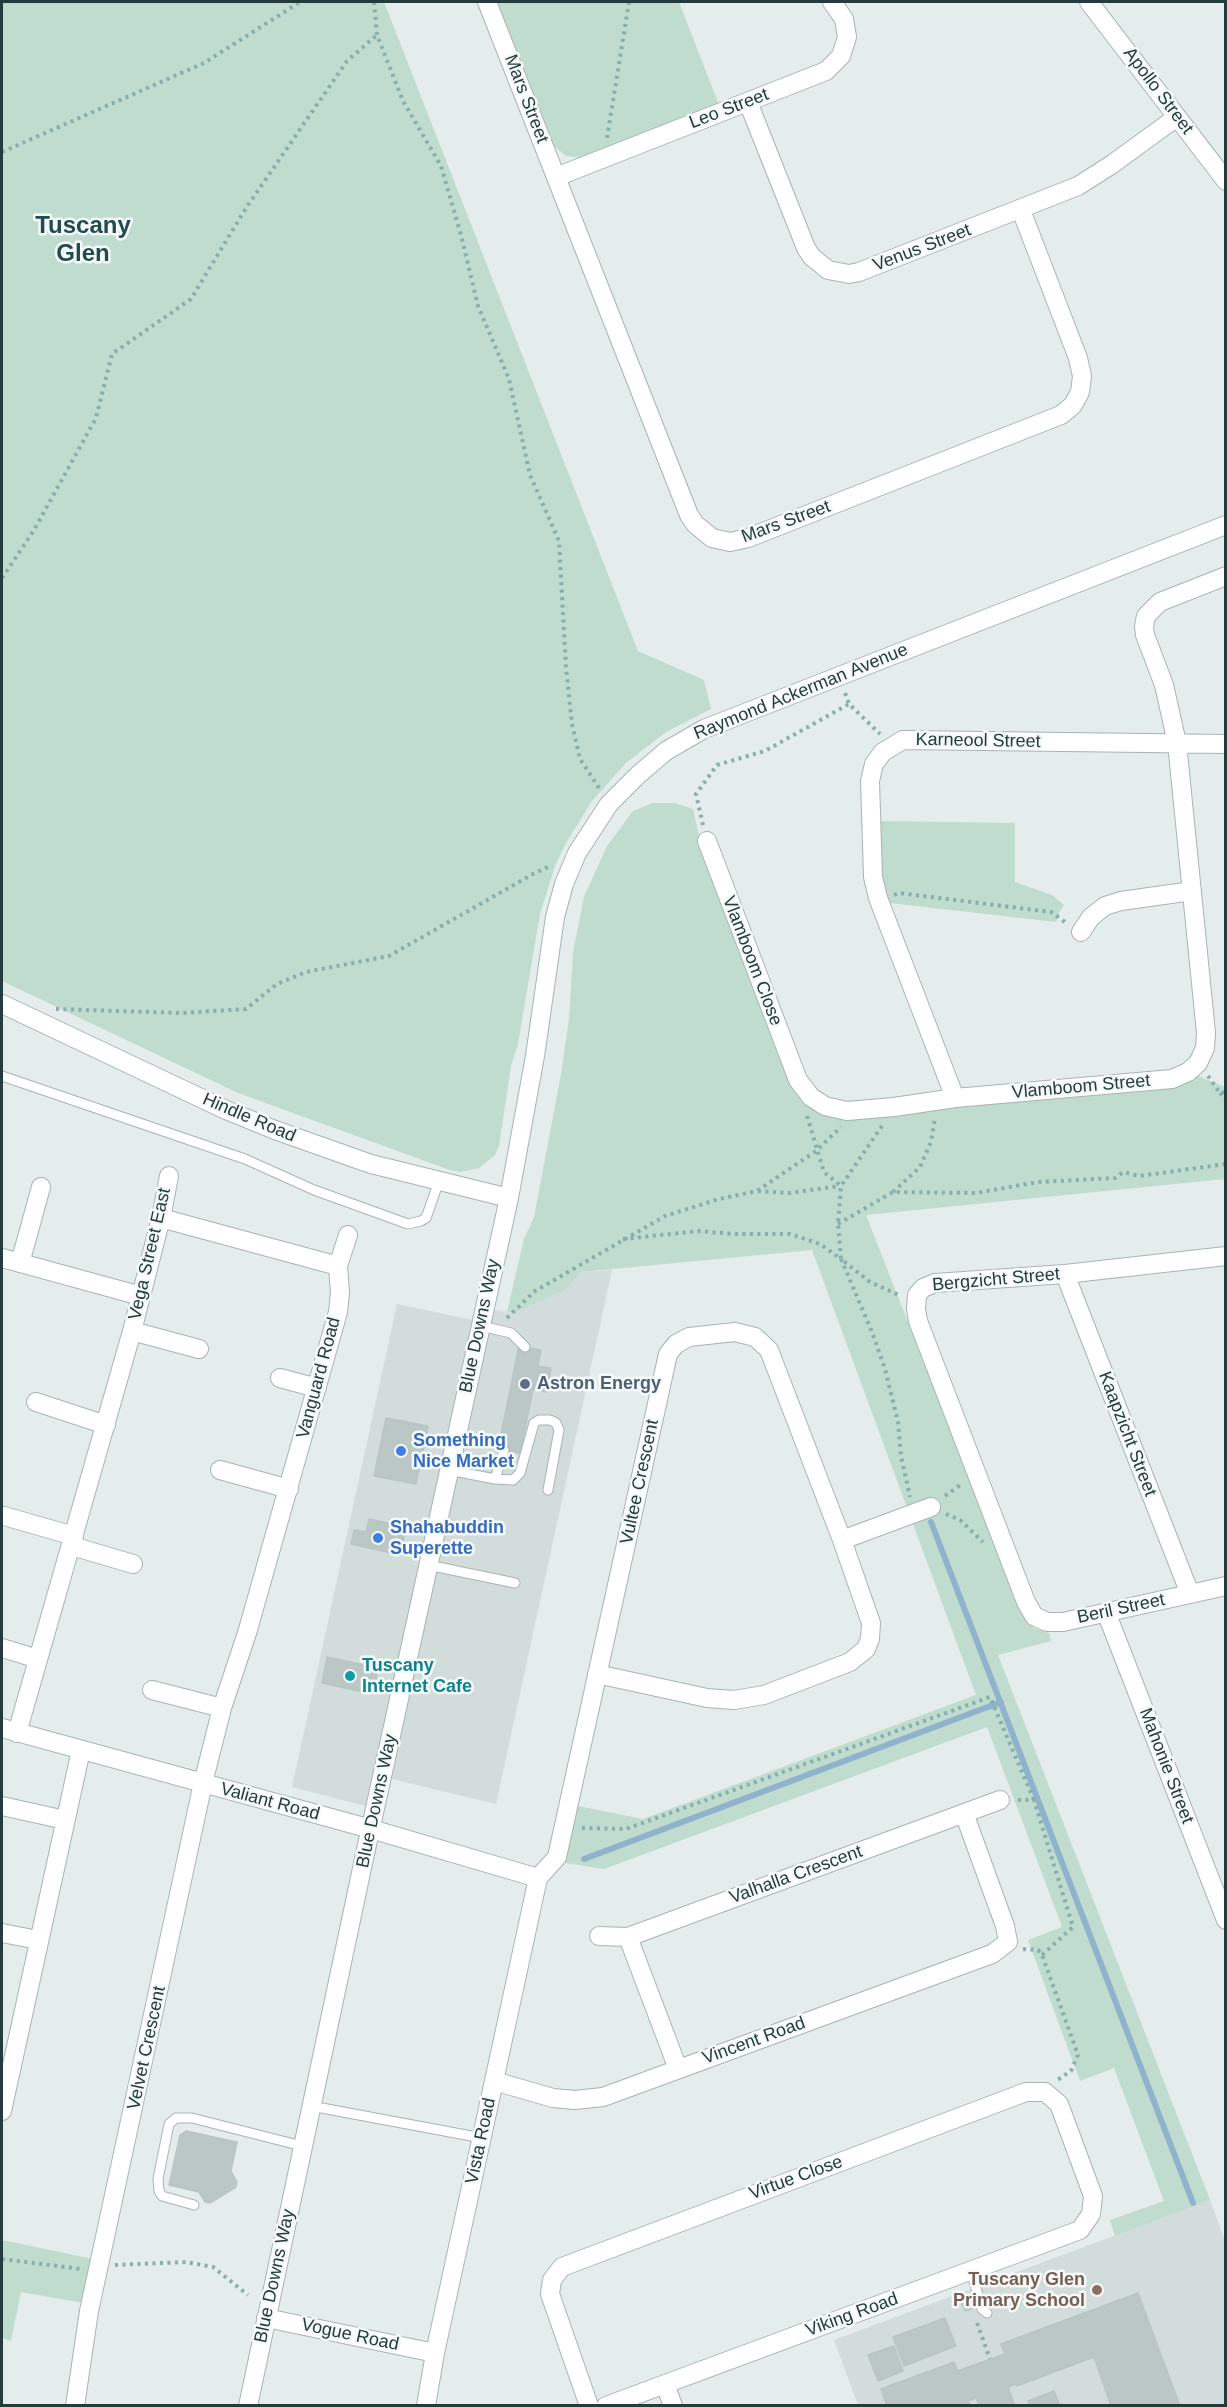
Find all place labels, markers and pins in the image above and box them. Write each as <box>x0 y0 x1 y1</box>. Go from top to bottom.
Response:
place label: Astron Energy <box>537 1373 661 1395</box>
marker: Astron Energy <box>518 1377 532 1391</box>
place label: Something Nice Market <box>413 1430 514 1472</box>
marker: Something Nice Market <box>394 1444 408 1458</box>
place label: Shahabuddin Superette <box>390 1517 504 1559</box>
marker: Shahabuddin Superette <box>371 1531 385 1545</box>
place label: Tuscany Internet Cafe <box>362 1655 472 1698</box>
marker: Tuscany Internet Cafe <box>343 1669 357 1683</box>
place label: Tuscany Glen Primary School <box>953 2269 1085 2312</box>
marker: Tuscany Glen Primary School <box>1090 2283 1104 2297</box>

